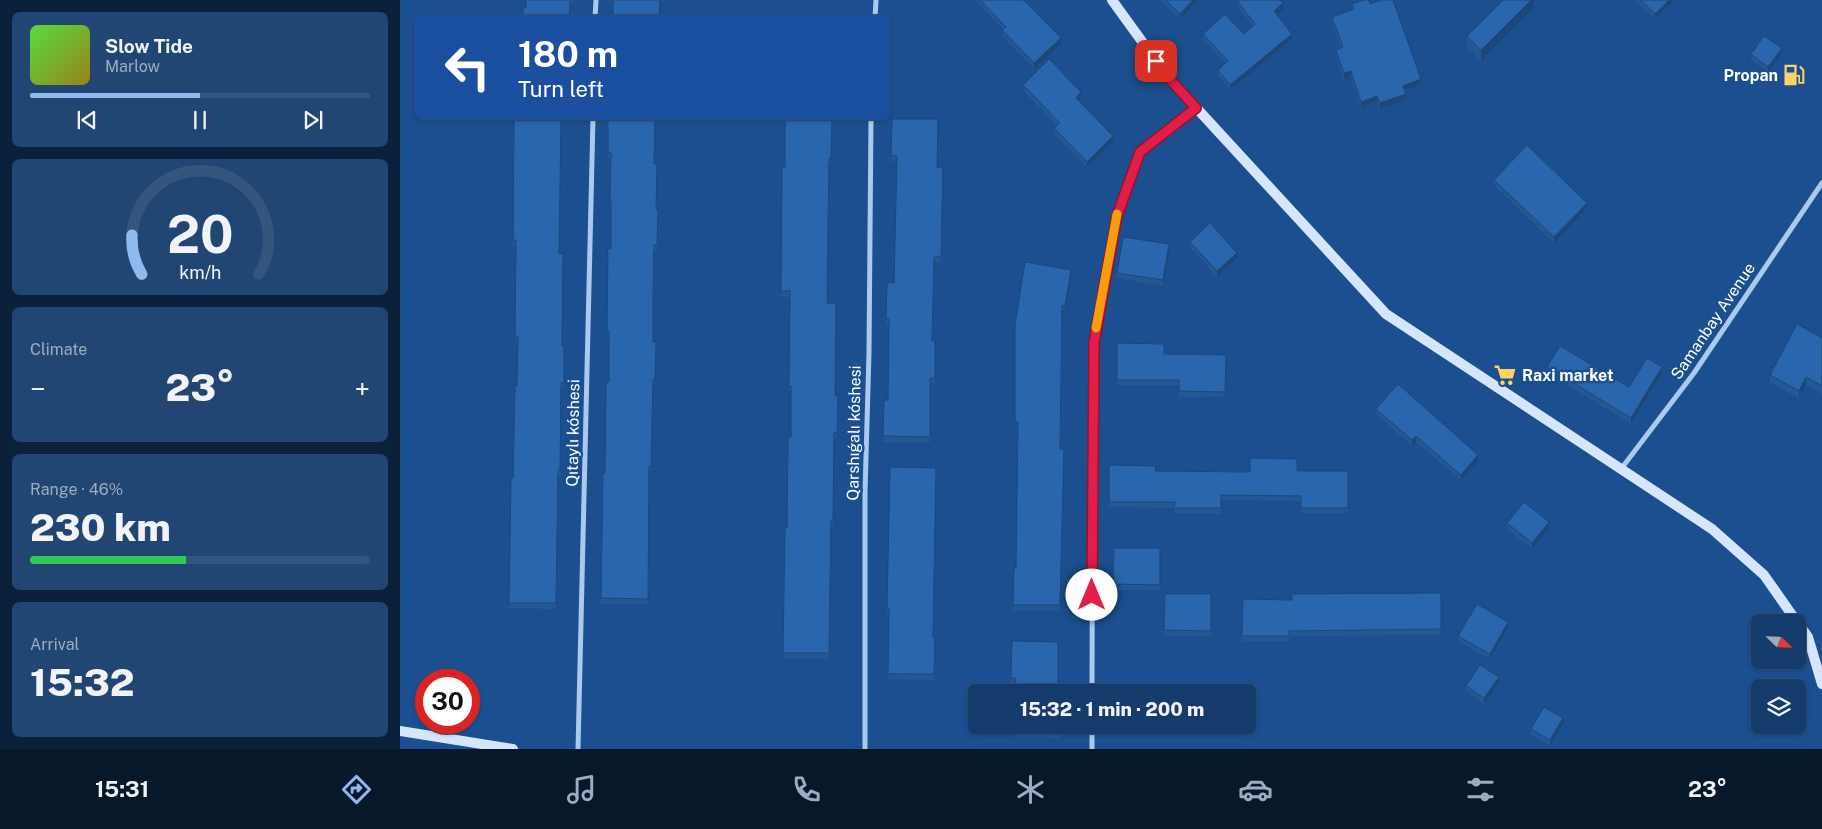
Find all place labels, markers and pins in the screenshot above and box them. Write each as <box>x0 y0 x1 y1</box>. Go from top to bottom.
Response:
pin <box>1135 40 1177 82</box>
fuel station icon: Propan <box>1781 62 1807 88</box>
place label: Propan <box>1724 66 1778 85</box>
supermarket icon: Raxi market <box>1492 362 1518 388</box>
place label: Raxi market <box>1522 366 1614 385</box>

